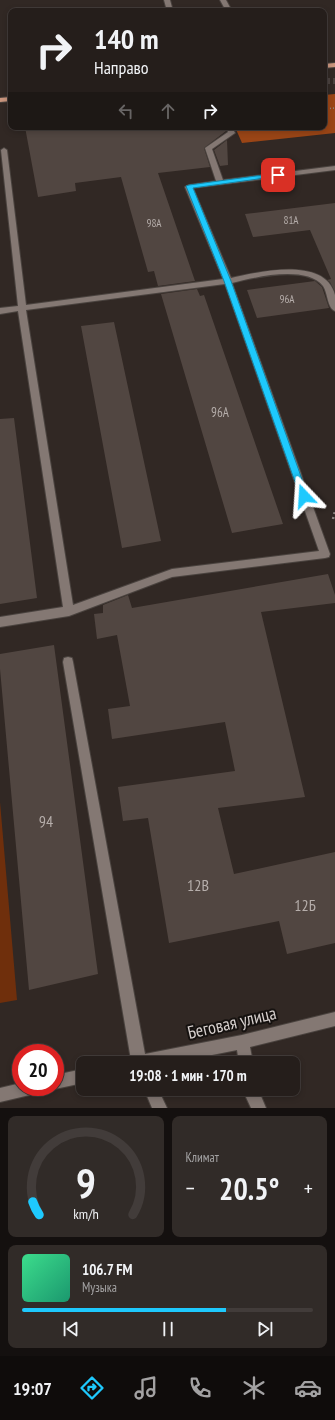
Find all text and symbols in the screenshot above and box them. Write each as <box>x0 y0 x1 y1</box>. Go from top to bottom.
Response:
text: 140 m <box>94 20 158 57</box>
icon: right <box>28 24 80 76</box>
text: Направо <box>94 56 149 79</box>
icon: left <box>115 100 137 122</box>
icon: ahead <box>157 100 179 122</box>
icon: right <box>199 100 221 122</box>
pin <box>261 158 295 192</box>
icon: arrive <box>267 164 289 186</box>
house number: 81А <box>283 213 299 227</box>
house number: 98А <box>146 216 162 230</box>
house number: 96А <box>279 292 295 306</box>
house number: 96А <box>211 404 230 421</box>
position arrow <box>283 475 325 517</box>
house number: 94 <box>39 811 53 831</box>
house number: 12В <box>187 875 209 895</box>
house number: 12Б <box>294 895 316 915</box>
street label: Беговая улица <box>185 1001 279 1044</box>
speed limit sign: 20 <box>12 1044 64 1096</box>
text: 19:08 · 1 мин · 170 m <box>129 1066 247 1085</box>
text: Климат <box>186 1149 219 1166</box>
text: 9 <box>76 1155 96 1208</box>
text: 20.5° <box>219 1169 279 1208</box>
text: − <box>186 1174 195 1202</box>
text: + <box>304 1174 313 1202</box>
text: km/h <box>73 1203 98 1222</box>
text: 106.7 FM <box>82 1260 133 1279</box>
text: Музыка <box>82 1279 117 1296</box>
icon: previous <box>60 1318 82 1340</box>
icon: pause <box>157 1318 179 1340</box>
icon: next <box>254 1318 276 1340</box>
icon: directions <box>78 1374 106 1402</box>
icon: music <box>132 1374 160 1402</box>
icon: phone <box>186 1374 214 1402</box>
icon: climate <box>240 1374 268 1402</box>
icon: car <box>294 1374 322 1402</box>
text: 19:07 <box>13 1377 52 1400</box>

